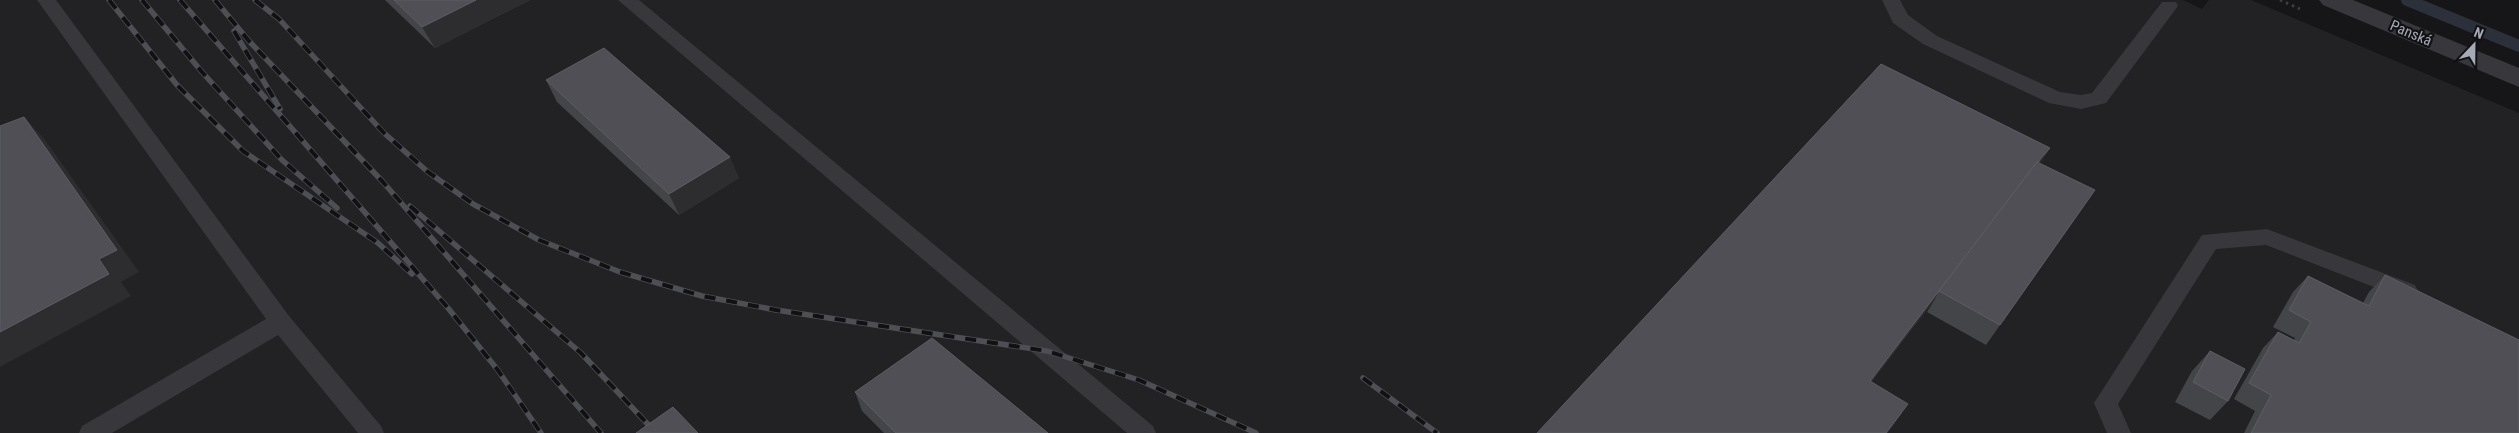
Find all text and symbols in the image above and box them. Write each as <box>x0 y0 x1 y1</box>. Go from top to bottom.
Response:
street label: Panská <box>2387 16 2435 50</box>
north arrow <box>2449 20 2499 70</box>
text: N <box>2472 24 2486 42</box>

